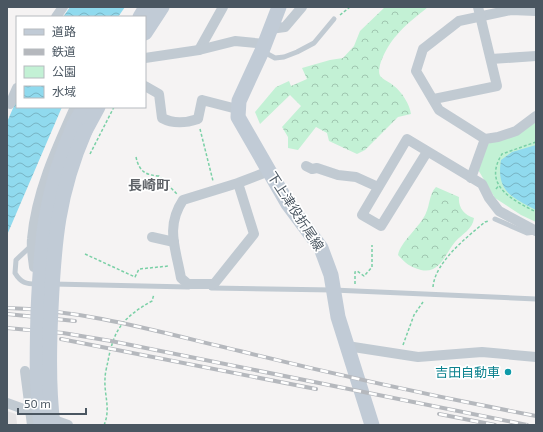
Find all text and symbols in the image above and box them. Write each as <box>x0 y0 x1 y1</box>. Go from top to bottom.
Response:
legend <box>16 16 146 108</box>
text: 道路 <box>52 24 76 38</box>
text: 鉄道 <box>52 44 76 58</box>
text: 公園 <box>52 64 76 78</box>
text: 水域 <box>52 84 76 98</box>
street label: 下上津役折尾線 <box>265 168 327 254</box>
district label: 長崎町 <box>128 176 170 193</box>
place label: 吉田自動車 <box>435 364 500 380</box>
marker: 吉田自動車 <box>503 367 513 377</box>
scale bar <box>18 390 86 416</box>
text: 50 m <box>24 396 51 410</box>

